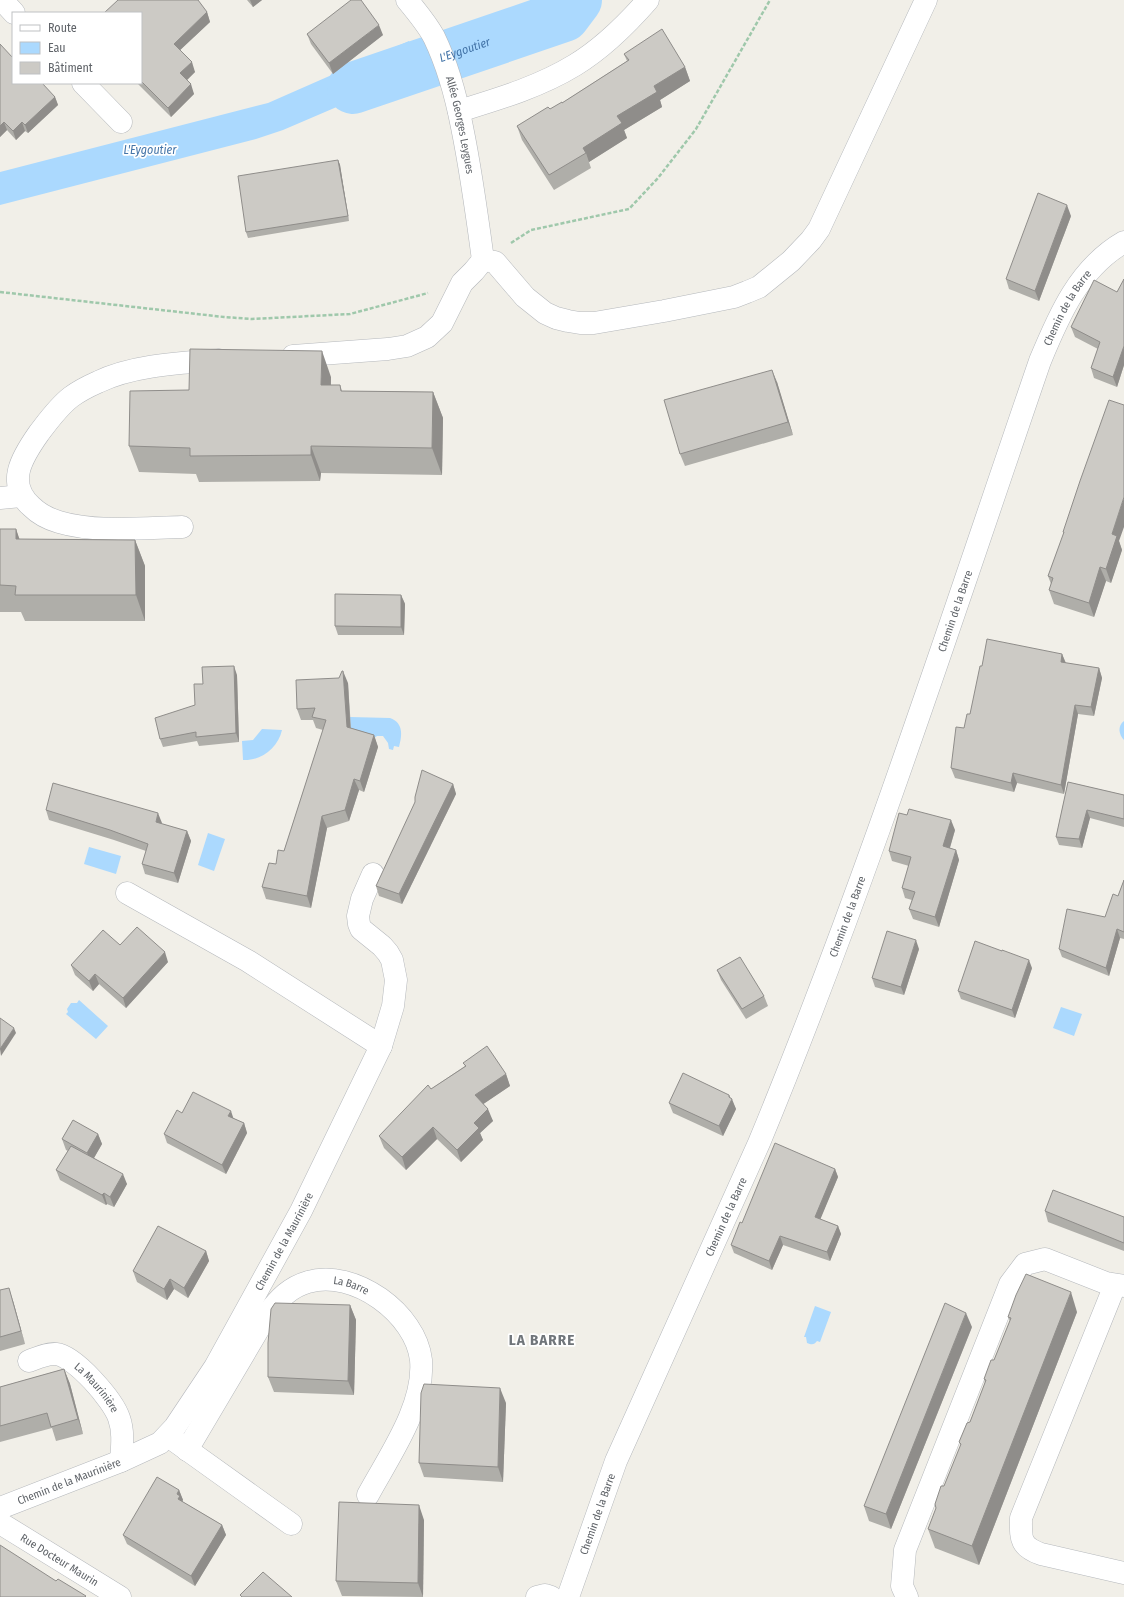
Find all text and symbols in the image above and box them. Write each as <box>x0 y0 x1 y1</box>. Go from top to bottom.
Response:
legend <box>12 12 142 84</box>
text: Route <box>48 21 77 35</box>
water label: L'Eygoutier <box>437 34 493 65</box>
text: Eau <box>48 41 66 55</box>
text: Bâtiment <box>48 61 93 75</box>
street label: Allée Georges Leygues <box>443 74 477 175</box>
water label: L'Eygoutier <box>124 143 177 157</box>
street label: Chemin de la Barre <box>1041 267 1094 348</box>
street label: Chemin de la Barre <box>935 569 975 654</box>
street label: Chemin de la Barre <box>827 874 869 959</box>
street label: Chemin de la Barre <box>703 1175 750 1259</box>
street label: Chemin de la Maurinière <box>252 1190 316 1293</box>
street label: La Barre <box>333 1274 371 1298</box>
district label: LA BARRE <box>509 1331 575 1349</box>
street label: La Maurinière <box>72 1360 121 1415</box>
street label: Chemin de la Maurinière <box>16 1456 123 1508</box>
street label: Chemin de la Barre <box>577 1472 618 1557</box>
street label: Rue Docteur Maurin <box>18 1531 101 1589</box>

